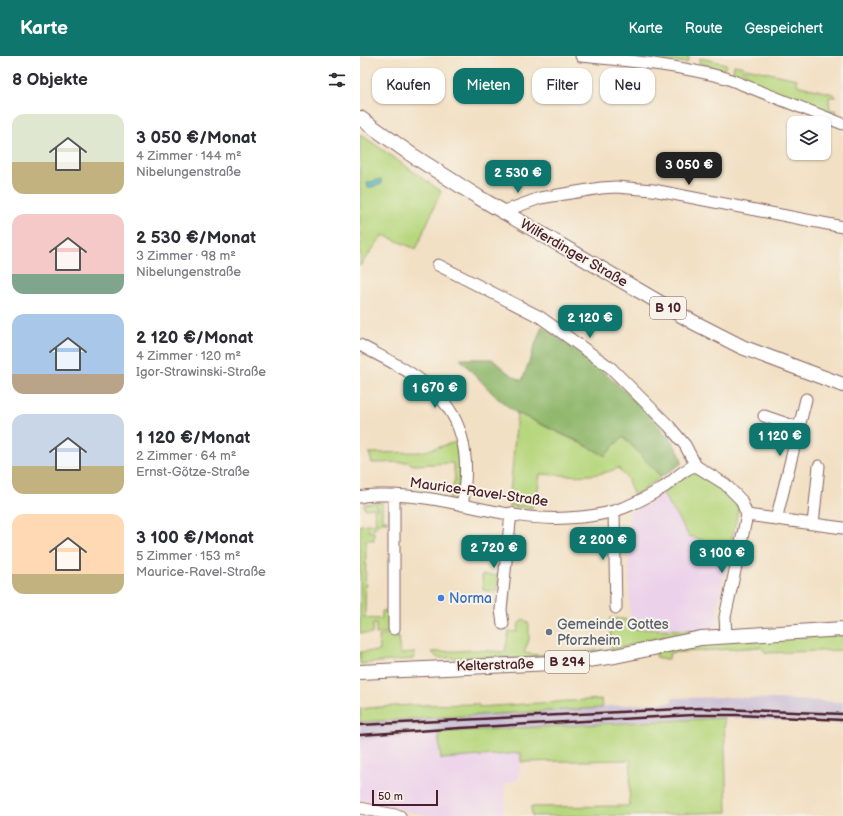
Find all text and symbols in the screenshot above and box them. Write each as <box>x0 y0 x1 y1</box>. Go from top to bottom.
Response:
text: Karte <box>20 17 68 40</box>
text: Karte <box>629 20 663 37</box>
text: Route <box>685 20 723 37</box>
text: Gespeichert <box>745 20 823 37</box>
chip: Kaufen <box>372 68 445 104</box>
chip: Mieten <box>453 68 524 104</box>
chip: Filter <box>532 68 592 104</box>
chip: Neu <box>600 68 655 104</box>
icon: filters <box>326 69 348 91</box>
text: 8 Objekte <box>12 70 88 90</box>
map controls <box>787 116 831 160</box>
button: layers <box>787 116 831 160</box>
text: 3 050 €/Monat <box>136 128 256 148</box>
icon: home <box>44 130 92 178</box>
text: 4 Zimmer · 144 m² <box>136 148 242 164</box>
pin: 3 050 € <box>652 152 726 186</box>
text: 3 050 € <box>665 157 713 173</box>
pin: 2 530 € <box>481 160 555 194</box>
text: Nibelungenstraße <box>136 164 241 180</box>
text: 2 530 € <box>494 165 542 181</box>
street label: Wilferdinger Straße <box>517 215 631 291</box>
text: 2 530 €/Monat <box>136 228 256 248</box>
icon: home <box>44 230 92 278</box>
text: 3 Zimmer · 98 m² <box>136 248 236 264</box>
text: Nibelungenstraße <box>136 264 241 280</box>
road number: B 10 <box>650 297 686 319</box>
pin: 2 120 € <box>553 305 627 339</box>
text: 2 120 € <box>567 310 613 326</box>
text: 2 120 €/Monat <box>136 328 253 348</box>
icon: home <box>44 330 92 378</box>
text: 4 Zimmer · 120 m² <box>136 348 241 364</box>
text: Igor-Strawinski-Straße <box>136 364 266 380</box>
pin: 1 670 € <box>398 375 472 409</box>
text: 1 670 € <box>412 380 458 396</box>
pin: 1 120 € <box>743 423 817 457</box>
text: 1 120 €/Monat <box>136 428 250 448</box>
text: 1 120 € <box>758 428 802 444</box>
icon: home <box>44 430 92 478</box>
text: 2 Zimmer · 64 m² <box>136 448 236 464</box>
text: Ernst-Götze-Straße <box>136 464 250 480</box>
street label: Maurice-Ravel-Straße <box>409 474 549 510</box>
pin: 2 200 € <box>566 527 640 561</box>
text: 3 100 €/Monat <box>136 528 254 548</box>
icon: home <box>44 530 92 578</box>
text: 2 200 € <box>579 532 627 548</box>
pin: 2 720 € <box>457 535 531 569</box>
text: 2 720 € <box>470 540 518 556</box>
pin: 3 100 € <box>685 540 759 574</box>
text: 3 100 € <box>699 545 745 561</box>
text: 5 Zimmer · 153 m² <box>136 548 241 564</box>
text: Maurice-Ravel-Straße <box>136 564 266 580</box>
place label: Norma <box>449 590 492 607</box>
marker: Norma <box>436 593 446 603</box>
place label: Gemeinde Gottes Pforzheim <box>557 616 669 649</box>
marker: Gemeinde Gottes Pforzheim <box>544 627 554 637</box>
road number: B 294 <box>545 651 589 673</box>
street label: Kelterstraße <box>456 655 534 675</box>
scale bar <box>372 788 438 807</box>
text: 50 m <box>378 790 403 803</box>

